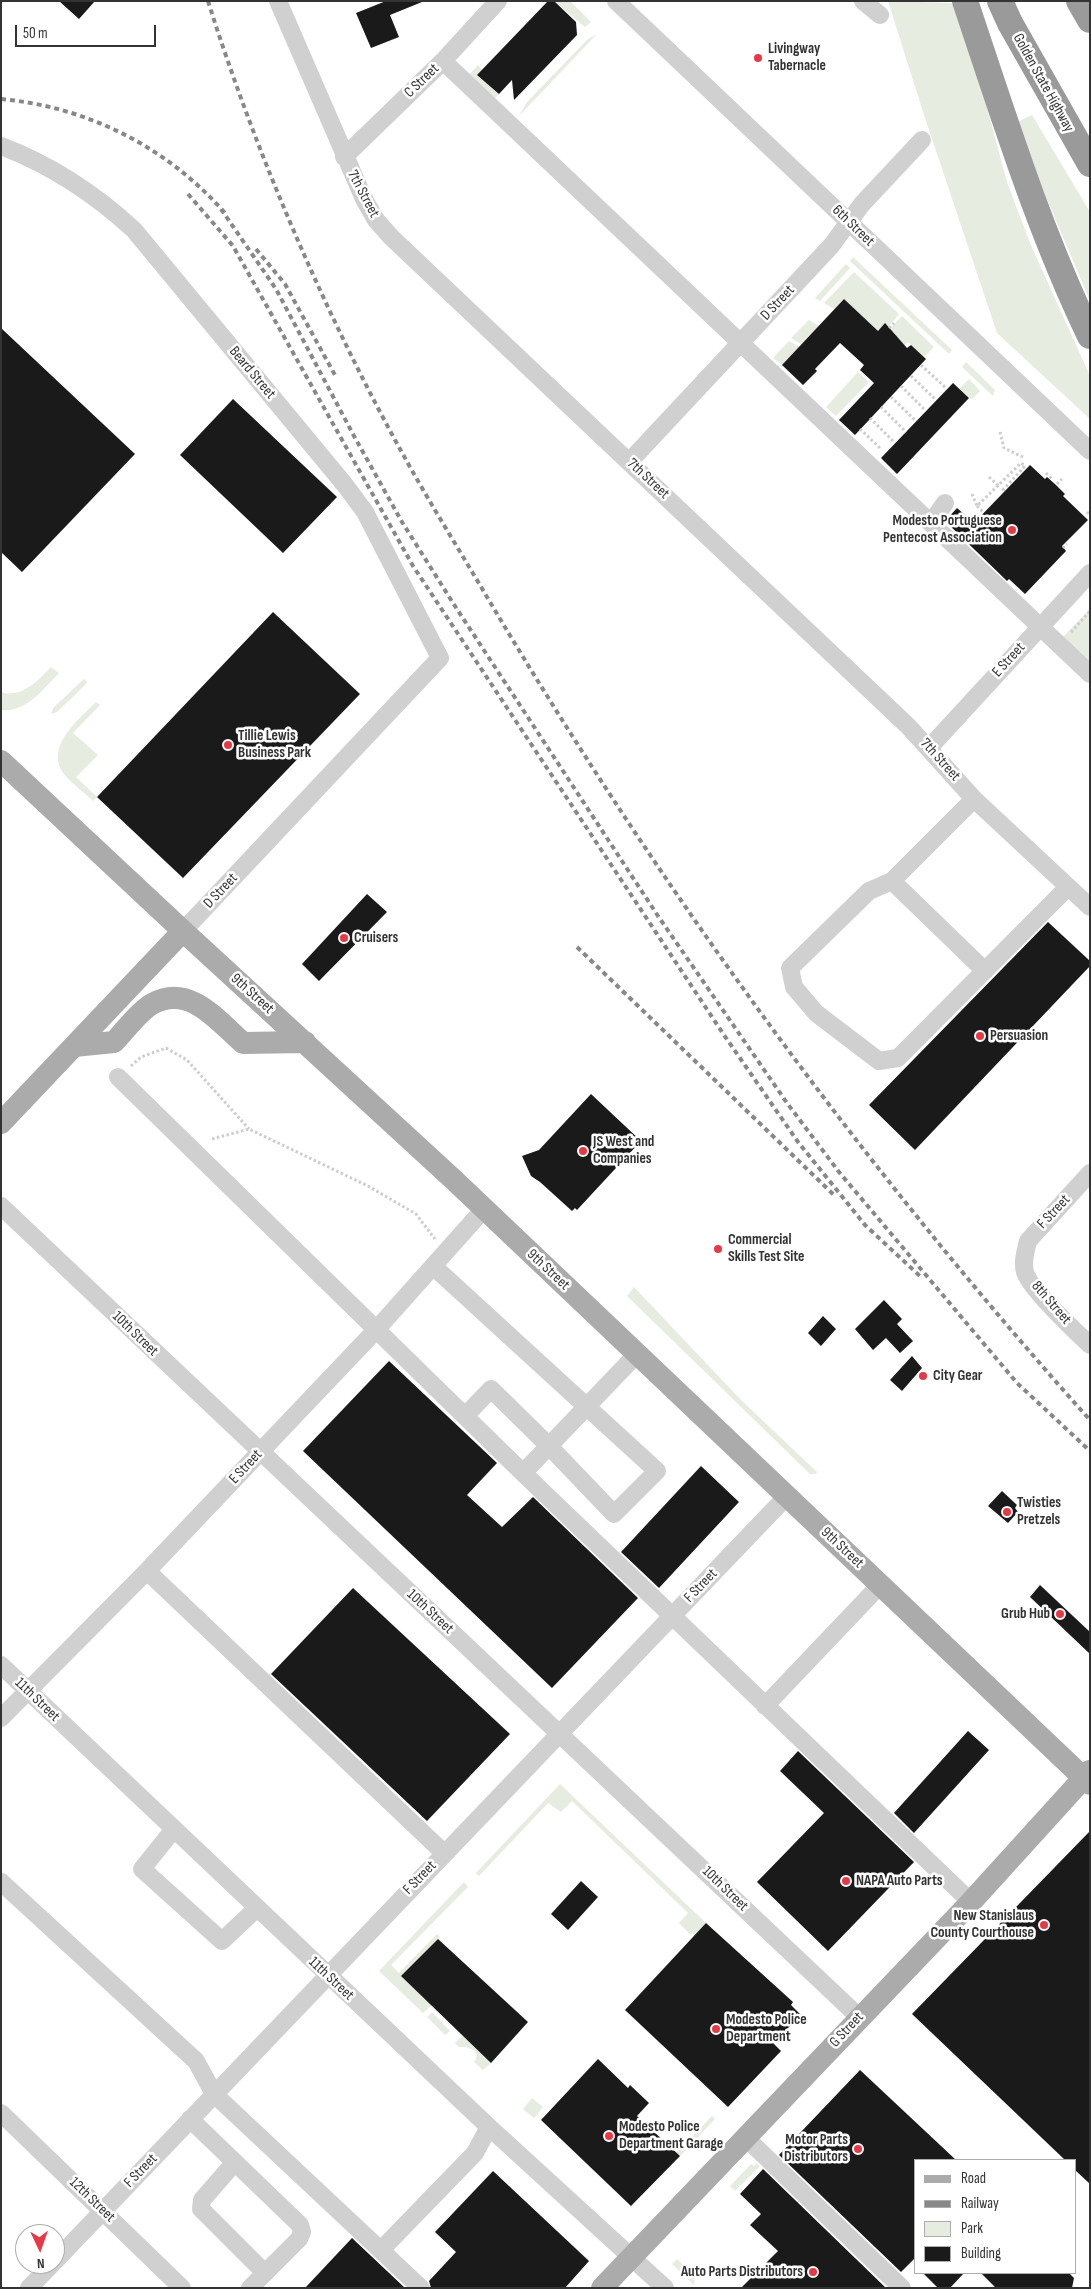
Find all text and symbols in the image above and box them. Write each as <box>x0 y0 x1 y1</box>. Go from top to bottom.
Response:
scale bar <box>18 15 159 47</box>
text: 50 m <box>23 24 48 43</box>
street label: Golden State Highway <box>1009 31 1077 135</box>
place label: Livingway Tabernacle <box>768 40 826 75</box>
marker: Livingway Tabernacle <box>752 52 764 64</box>
street label: C Street <box>401 60 443 102</box>
street label: 7th Street <box>343 167 383 221</box>
street label: 6th Street <box>828 202 878 250</box>
street label: D Street <box>757 282 799 324</box>
street label: Beard Street <box>225 343 279 403</box>
street label: 7th Street <box>623 455 673 503</box>
place label: Modesto Portuguese Pentecost Association <box>883 512 1002 547</box>
marker: Modesto Portuguese Pentecost Association <box>1006 524 1018 536</box>
street label: E Street <box>989 639 1029 681</box>
place label: Tillie Lewis Business Park <box>238 727 311 762</box>
street label: 7th Street <box>916 735 964 785</box>
marker: Tillie Lewis Business Park <box>222 739 234 751</box>
street label: D Street <box>200 870 242 912</box>
place label: Cruisers <box>354 929 398 947</box>
marker: Cruisers <box>338 932 350 944</box>
street label: 9th Street <box>227 970 277 1018</box>
place label: Persuasion <box>990 1027 1048 1045</box>
marker: Persuasion <box>974 1030 986 1042</box>
place label: JS West and Companies <box>593 1133 654 1168</box>
marker: JS West and Companies <box>577 1145 589 1157</box>
street label: F Street <box>1034 1191 1074 1233</box>
place label: Commercial Skills Test Site <box>728 1231 804 1266</box>
marker: Commercial Skills Test Site <box>712 1243 724 1255</box>
street label: 9th Street <box>523 1246 573 1294</box>
street label: 8th Street <box>1027 1278 1075 1328</box>
street label: 10th Street <box>108 1308 162 1360</box>
place label: City Gear <box>933 1367 982 1385</box>
marker: City Gear <box>917 1370 929 1382</box>
street label: E Street <box>226 1446 266 1488</box>
place label: Twisties Pretzels <box>1017 1494 1061 1529</box>
marker: Twisties Pretzels <box>1001 1506 1013 1518</box>
street label: 9th Street <box>817 1524 867 1572</box>
street label: F Street <box>681 1565 721 1607</box>
street label: 10th Street <box>403 1586 457 1638</box>
place label: Grub Hub <box>1001 1605 1050 1623</box>
marker: Grub Hub <box>1054 1608 1066 1620</box>
street label: 11th Street <box>11 1674 63 1726</box>
street label: F Street <box>400 1857 440 1899</box>
street label: 10th Street <box>698 1863 752 1915</box>
place label: NAPA Auto Parts <box>856 1872 943 1890</box>
marker: NAPA Auto Parts <box>840 1875 852 1887</box>
place label: New Stanislaus County Courthouse <box>930 1907 1034 1942</box>
marker: New Stanislaus County Courthouse <box>1038 1919 1050 1931</box>
street label: 11th Street <box>305 1954 357 2004</box>
street label: G Street <box>826 2009 868 2051</box>
place label: Modesto Police Department <box>726 2011 807 2046</box>
marker: Modesto Police Department <box>710 2023 722 2035</box>
place label: Modesto Police Department Garage <box>619 2118 723 2153</box>
marker: Modesto Police Department Garage <box>603 2130 615 2142</box>
place label: Motor Parts Distributors <box>784 2131 848 2166</box>
marker: Motor Parts Distributors <box>852 2143 864 2155</box>
street label: F Street <box>121 2150 161 2192</box>
legend <box>914 2159 1076 2274</box>
text: Road <box>961 2169 986 2188</box>
street label: 12th Street <box>65 2174 119 2226</box>
text: Railway <box>961 2194 999 2213</box>
text: Park <box>961 2219 983 2238</box>
north arrow <box>15 2224 65 2274</box>
text: Building <box>961 2244 1001 2263</box>
text: N <box>37 2255 45 2272</box>
place label: Auto Parts Distributors <box>681 2263 803 2281</box>
marker: Auto Parts Distributors <box>807 2266 819 2278</box>

